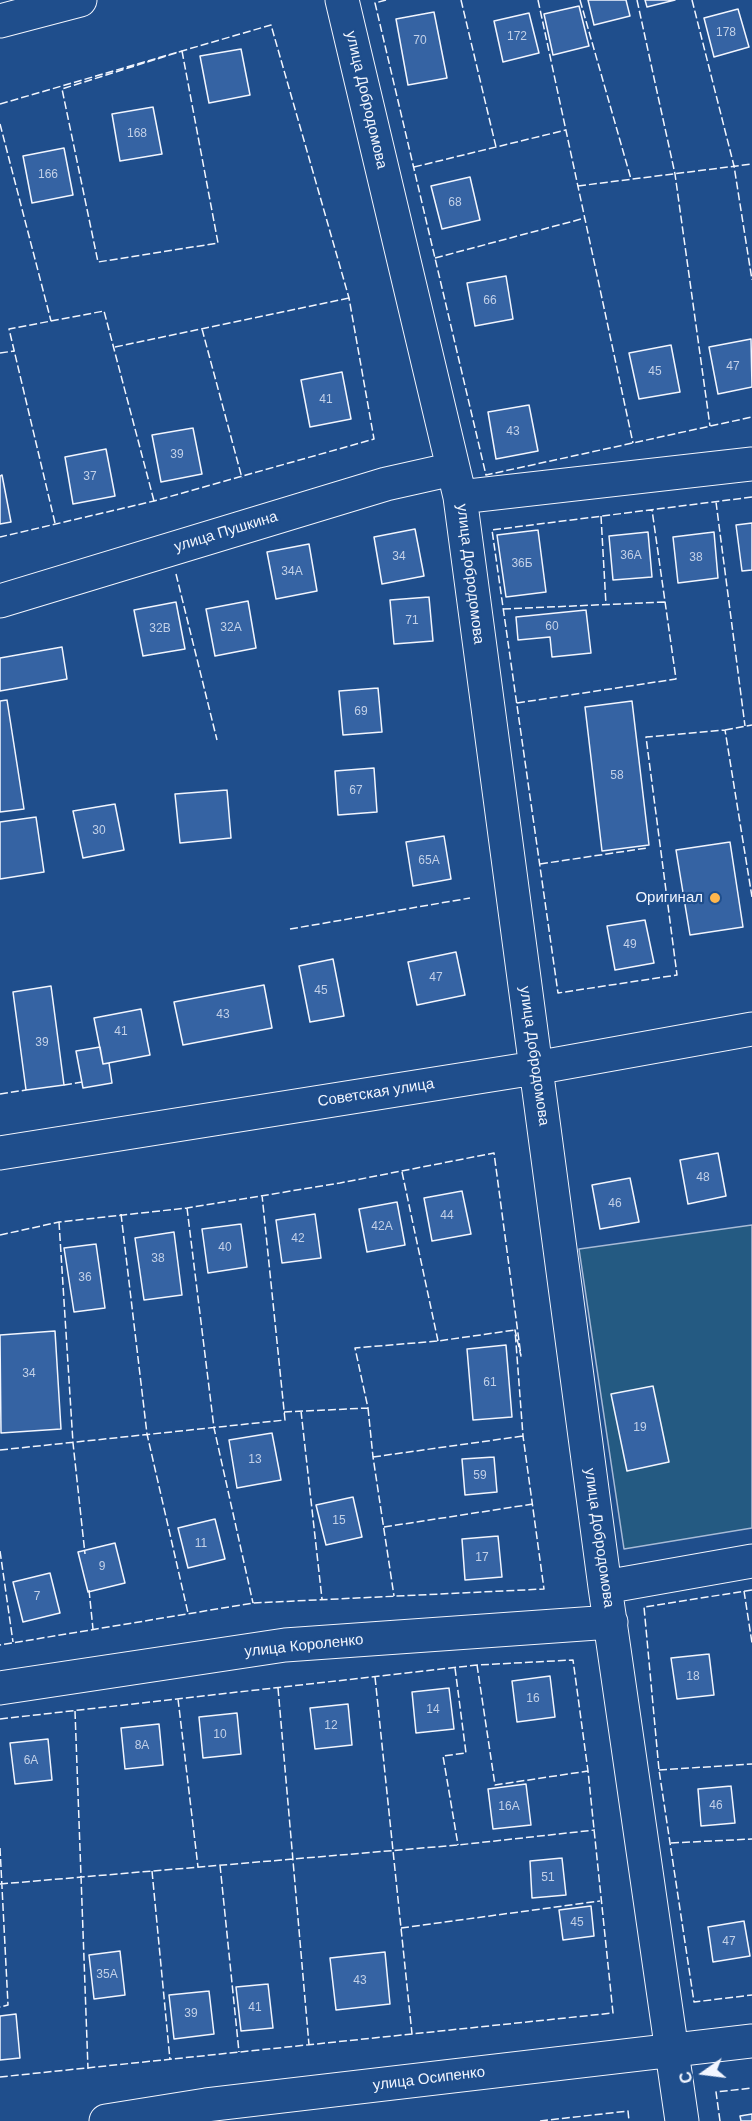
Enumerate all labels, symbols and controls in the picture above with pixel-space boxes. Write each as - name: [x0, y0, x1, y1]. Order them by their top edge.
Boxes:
- house number: 178: [716, 26, 736, 40]
- street label: улица Добродомова: [341, 29, 391, 171]
- house number: 172: [507, 30, 527, 44]
- house number: 70: [413, 34, 427, 48]
- house number: 168: [127, 127, 147, 141]
- house number: 166: [38, 168, 58, 182]
- house number: 68: [448, 196, 462, 210]
- house number: 66: [483, 294, 497, 308]
- house number: 47: [726, 360, 740, 374]
- house number: 45: [648, 365, 662, 379]
- house number: 41: [319, 393, 333, 407]
- house number: 43: [506, 425, 520, 439]
- house number: 39: [170, 448, 184, 462]
- house number: 37: [83, 470, 97, 484]
- street label: улица Добродомова: [452, 503, 488, 645]
- street label: улица Пушкина: [172, 508, 280, 556]
- house number: 36А: [620, 549, 642, 563]
- house number: 34: [392, 550, 406, 564]
- house number: 38: [689, 551, 703, 565]
- house number: 36Б: [511, 557, 533, 571]
- house number: 34А: [281, 565, 303, 579]
- house number: 71: [405, 614, 419, 628]
- house number: 60: [545, 620, 559, 634]
- house number: 32А: [220, 621, 242, 635]
- house number: 32В: [149, 622, 171, 636]
- house number: 69: [354, 705, 368, 719]
- house number: 58: [610, 769, 624, 783]
- house number: 67: [349, 784, 363, 798]
- house number: 30: [92, 824, 106, 838]
- house number: 65А: [418, 854, 440, 868]
- place label: Оригинал: [635, 889, 703, 907]
- marker: Оригинал: [708, 891, 722, 905]
- house number: 49: [623, 938, 637, 952]
- house number: 47: [429, 971, 443, 985]
- house number: 45: [314, 984, 328, 998]
- street label: улица Добродомова: [515, 985, 553, 1127]
- house number: 43: [216, 1008, 230, 1022]
- house number: 41: [114, 1025, 128, 1039]
- house number: 39: [35, 1036, 49, 1050]
- street label: Советская улица: [316, 1075, 436, 1111]
- house number: 48: [696, 1171, 710, 1185]
- house number: 46: [608, 1197, 622, 1211]
- house number: 44: [440, 1209, 454, 1223]
- house number: 42А: [371, 1220, 393, 1234]
- house number: 42: [291, 1232, 305, 1246]
- house number: 40: [218, 1241, 232, 1255]
- house number: 38: [151, 1252, 165, 1266]
- house number: 36: [78, 1271, 92, 1285]
- house number: 34: [22, 1367, 36, 1381]
- house number: 61: [483, 1376, 497, 1390]
- house number: 19: [633, 1421, 647, 1435]
- house number: 13: [248, 1453, 262, 1467]
- street label: улица Добродомова: [580, 1467, 618, 1609]
- house number: 59: [473, 1469, 487, 1483]
- house number: 15: [332, 1514, 346, 1528]
- house number: 11: [195, 1537, 207, 1551]
- house number: 17: [475, 1551, 489, 1565]
- house number: 9: [99, 1560, 105, 1574]
- house number: 7: [34, 1590, 40, 1604]
- street label: улица Короленко: [244, 1631, 364, 1661]
- house number: 18: [686, 1670, 700, 1684]
- house number: 16: [526, 1692, 540, 1706]
- house number: 14: [426, 1703, 440, 1717]
- house number: 12: [324, 1719, 338, 1733]
- house number: 10: [213, 1728, 227, 1742]
- house number: 8А: [135, 1739, 149, 1753]
- house number: 6А: [24, 1754, 38, 1768]
- house number: 46: [709, 1799, 723, 1813]
- house number: 16А: [498, 1800, 520, 1814]
- house number: 51: [541, 1871, 555, 1885]
- house number: 45: [570, 1916, 584, 1930]
- house number: 47: [722, 1935, 736, 1949]
- house number: 35А: [96, 1968, 118, 1982]
- house number: 43: [353, 1974, 367, 1988]
- house number: 41: [248, 2001, 262, 2015]
- house number: 39: [184, 2007, 198, 2021]
- north arrow: [674, 2043, 734, 2103]
- street label: улица Осипенко: [372, 2063, 486, 2095]
- text: С: [676, 2070, 696, 2085]

